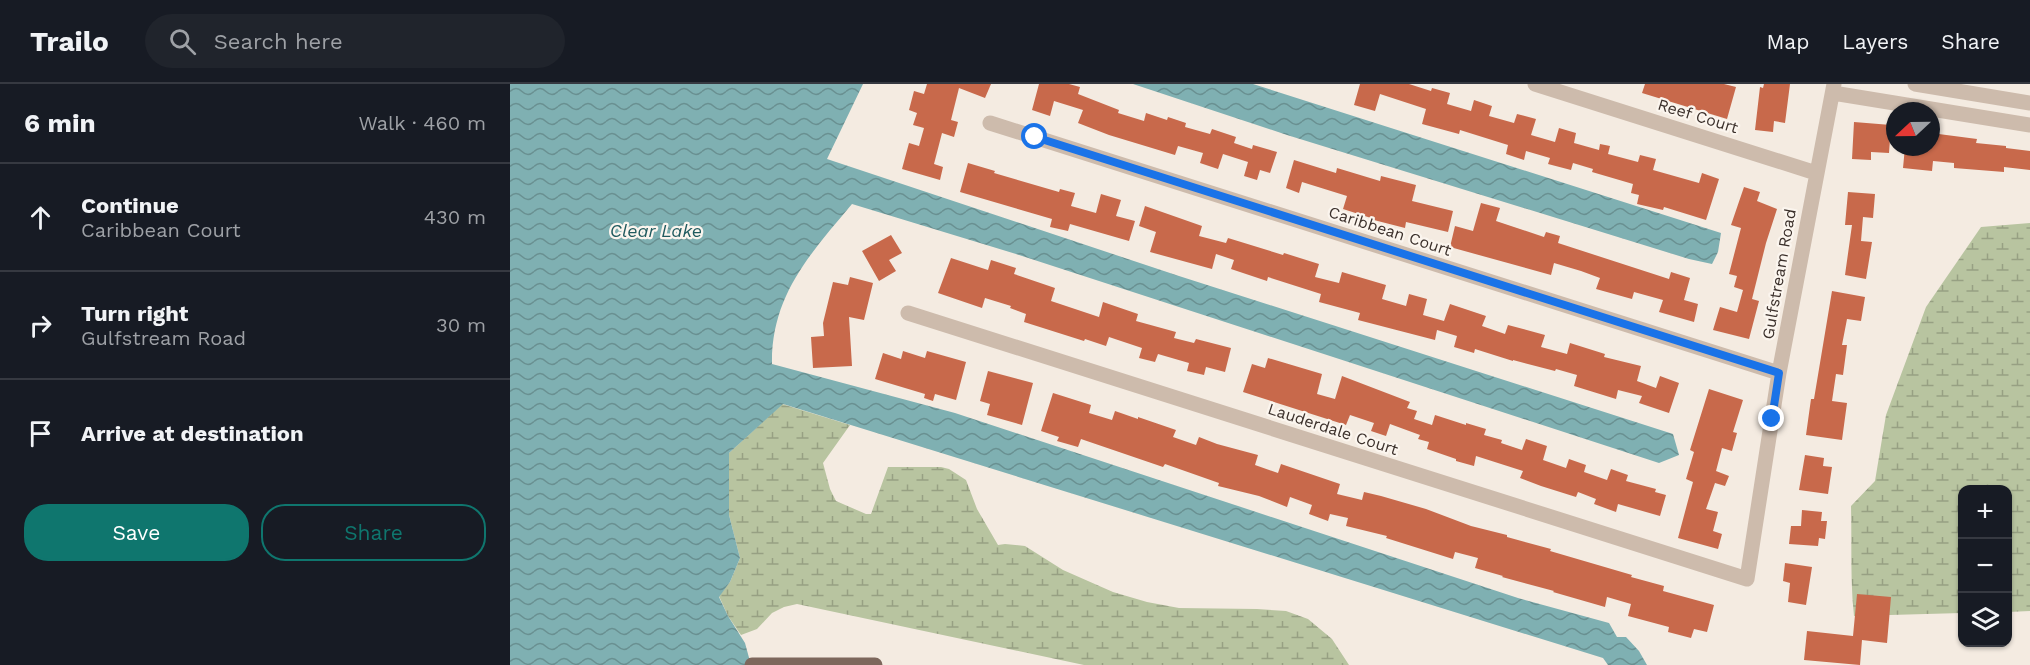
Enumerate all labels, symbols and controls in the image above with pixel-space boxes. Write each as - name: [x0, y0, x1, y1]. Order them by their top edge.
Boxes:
- search box: [145, 14, 565, 68]
- text: Trailo: [30, 25, 109, 58]
- icon: search: [166, 25, 199, 58]
- text: Search here: [214, 29, 343, 54]
- text: Map: [1766, 29, 1809, 54]
- text: Layers: [1842, 29, 1908, 54]
- text: Share: [1941, 29, 2000, 54]
- street label: Reef Court: [1656, 95, 1741, 137]
- north arrow: [1886, 102, 1940, 156]
- text: 6 min: [24, 108, 96, 138]
- text: Walk · 460 m: [358, 111, 486, 135]
- route start: [1021, 123, 1047, 149]
- text: Continue: [81, 193, 179, 218]
- icon: ahead: [24, 201, 57, 234]
- street label: Caribbean Court: [1326, 202, 1454, 260]
- text: 430 m: [424, 205, 486, 229]
- street label: Gulfstream Road: [1758, 207, 1800, 341]
- text: Caribbean Court: [81, 218, 241, 242]
- water label: Clear Lake: [610, 220, 702, 241]
- text: Turn right: [81, 301, 188, 326]
- icon: right: [24, 309, 57, 342]
- text: 30 m: [436, 313, 486, 337]
- text: Gulfstream Road: [81, 326, 246, 350]
- street label: Lauderdale Court: [1265, 399, 1401, 459]
- route end: [1758, 405, 1784, 431]
- icon: arrive: [24, 417, 57, 450]
- text: Arrive at destination: [81, 421, 304, 446]
- map controls: [1958, 485, 2012, 647]
- button: +: [1958, 485, 2012, 539]
- button: Save: [24, 504, 249, 561]
- button: Share: [261, 504, 486, 561]
- button: −: [1958, 539, 2012, 593]
- button: layers: [1958, 593, 2012, 647]

